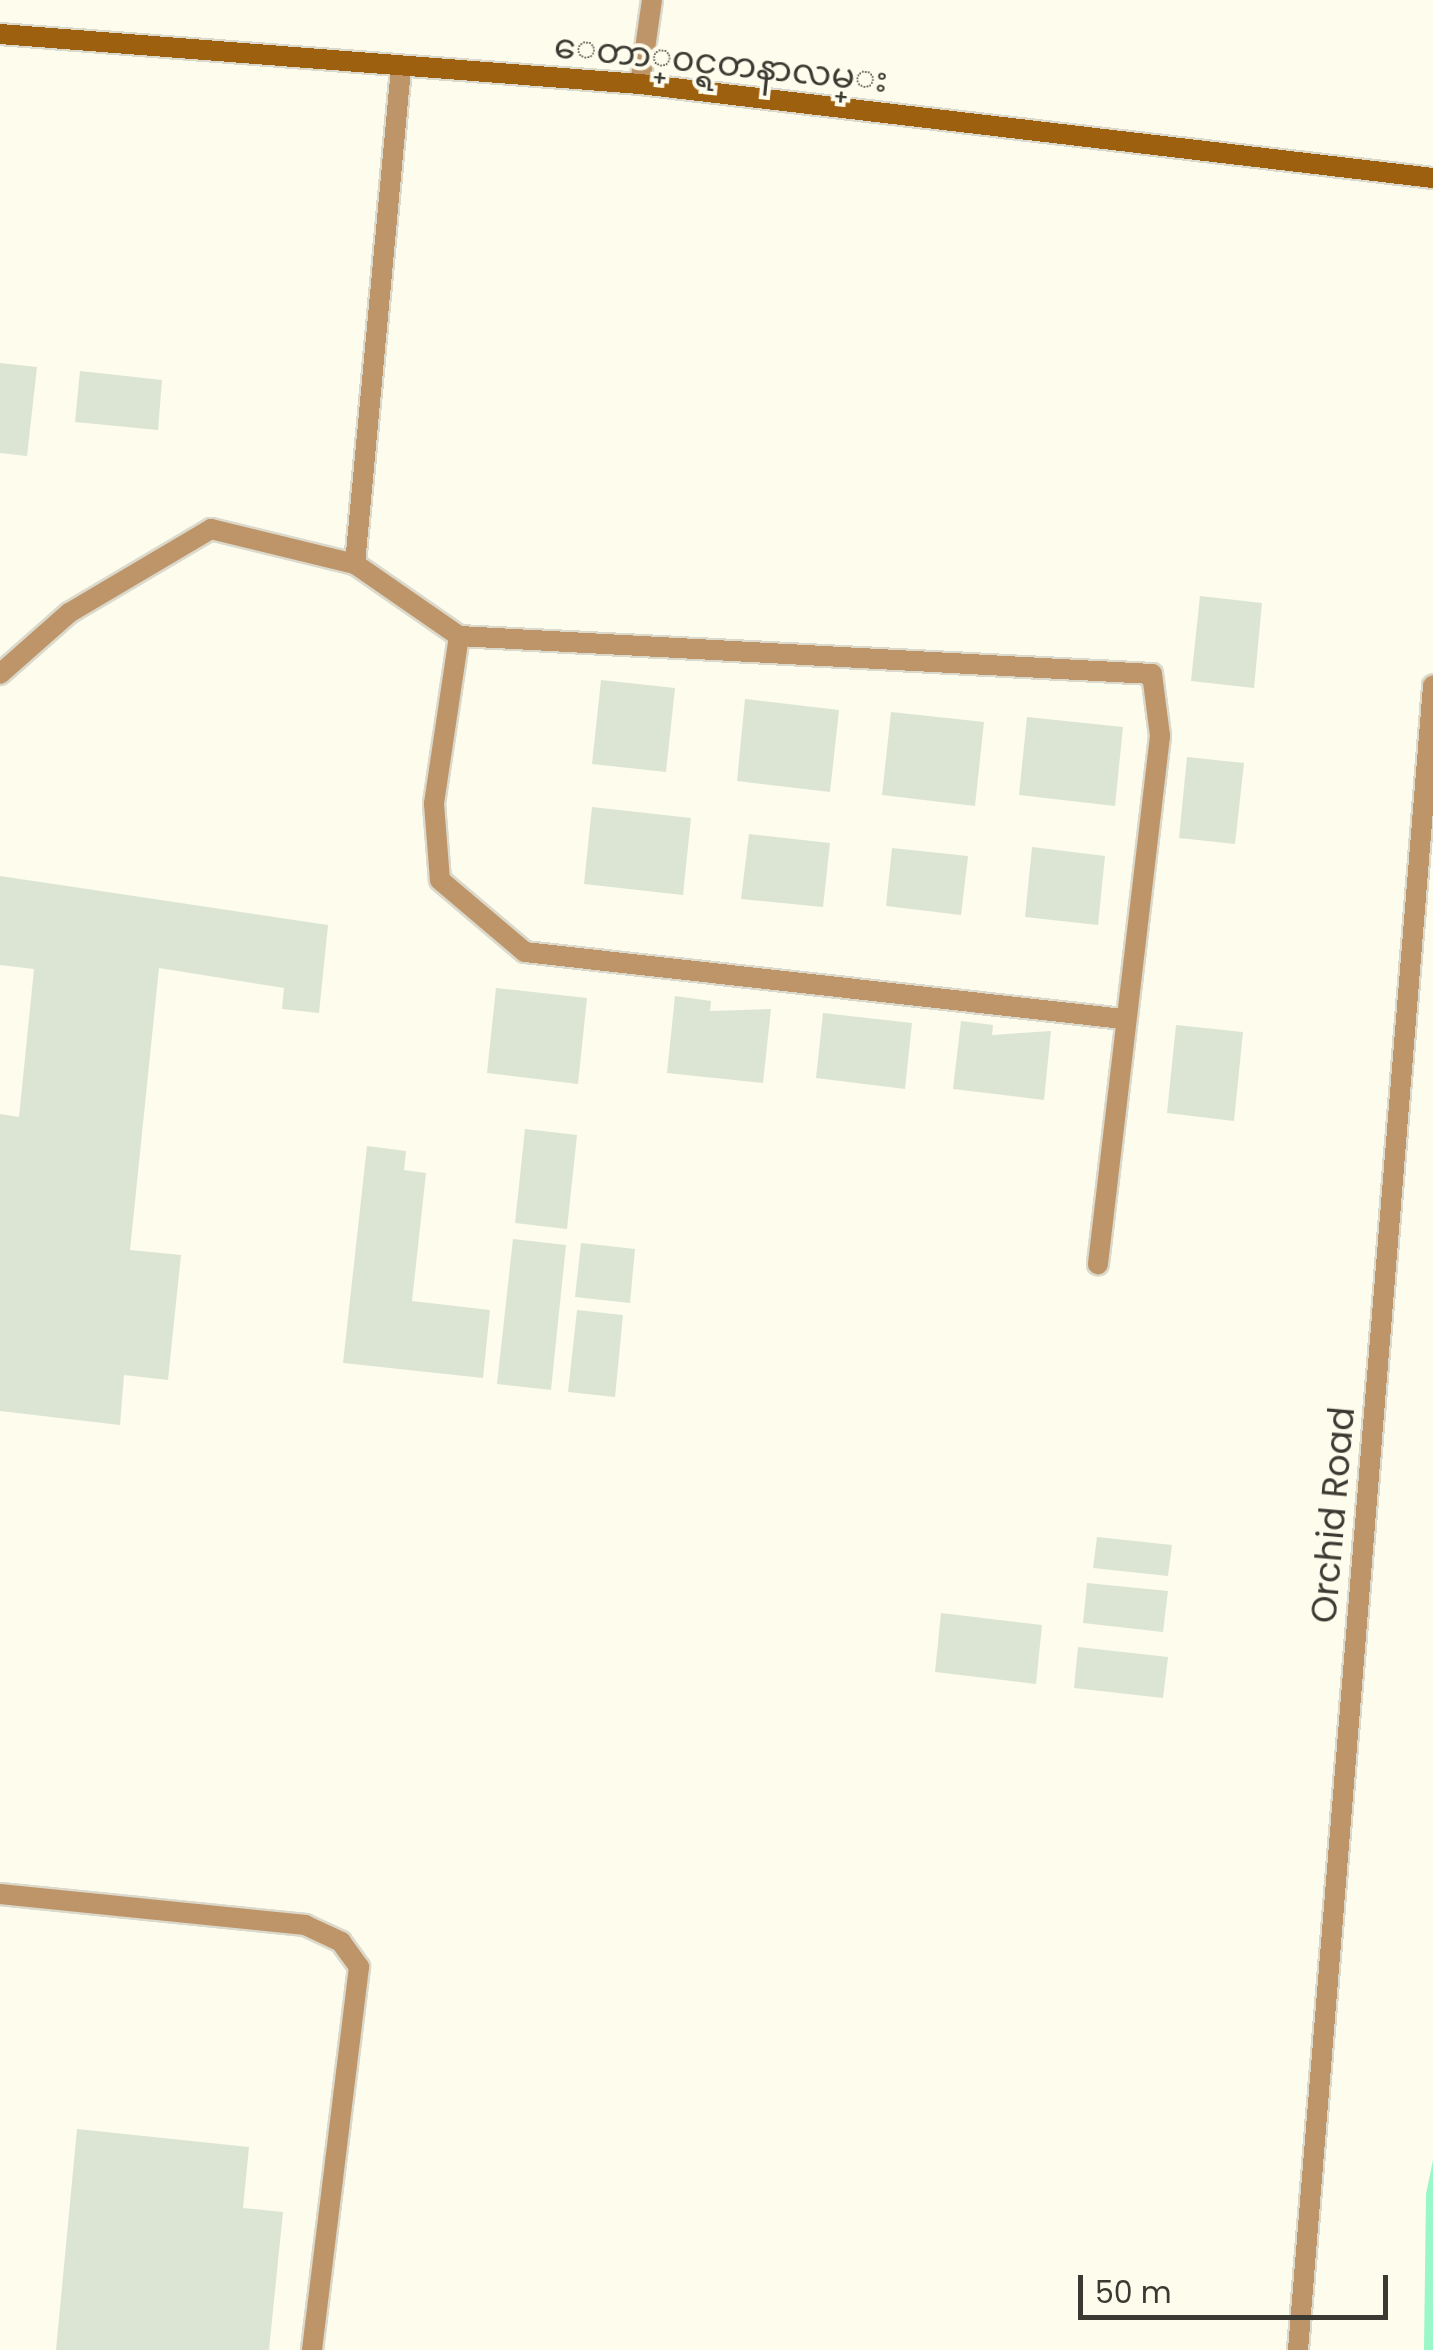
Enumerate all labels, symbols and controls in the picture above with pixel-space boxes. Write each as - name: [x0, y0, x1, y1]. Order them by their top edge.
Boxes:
- street label: ေတာ္၀င္ရတနာလမ္း: [552, 25, 890, 101]
- street label: Orchid Road: [1303, 1405, 1363, 1625]
- scale bar: [1083, 2255, 1393, 2317]
- text: 50 m: [1095, 2271, 1172, 2314]

